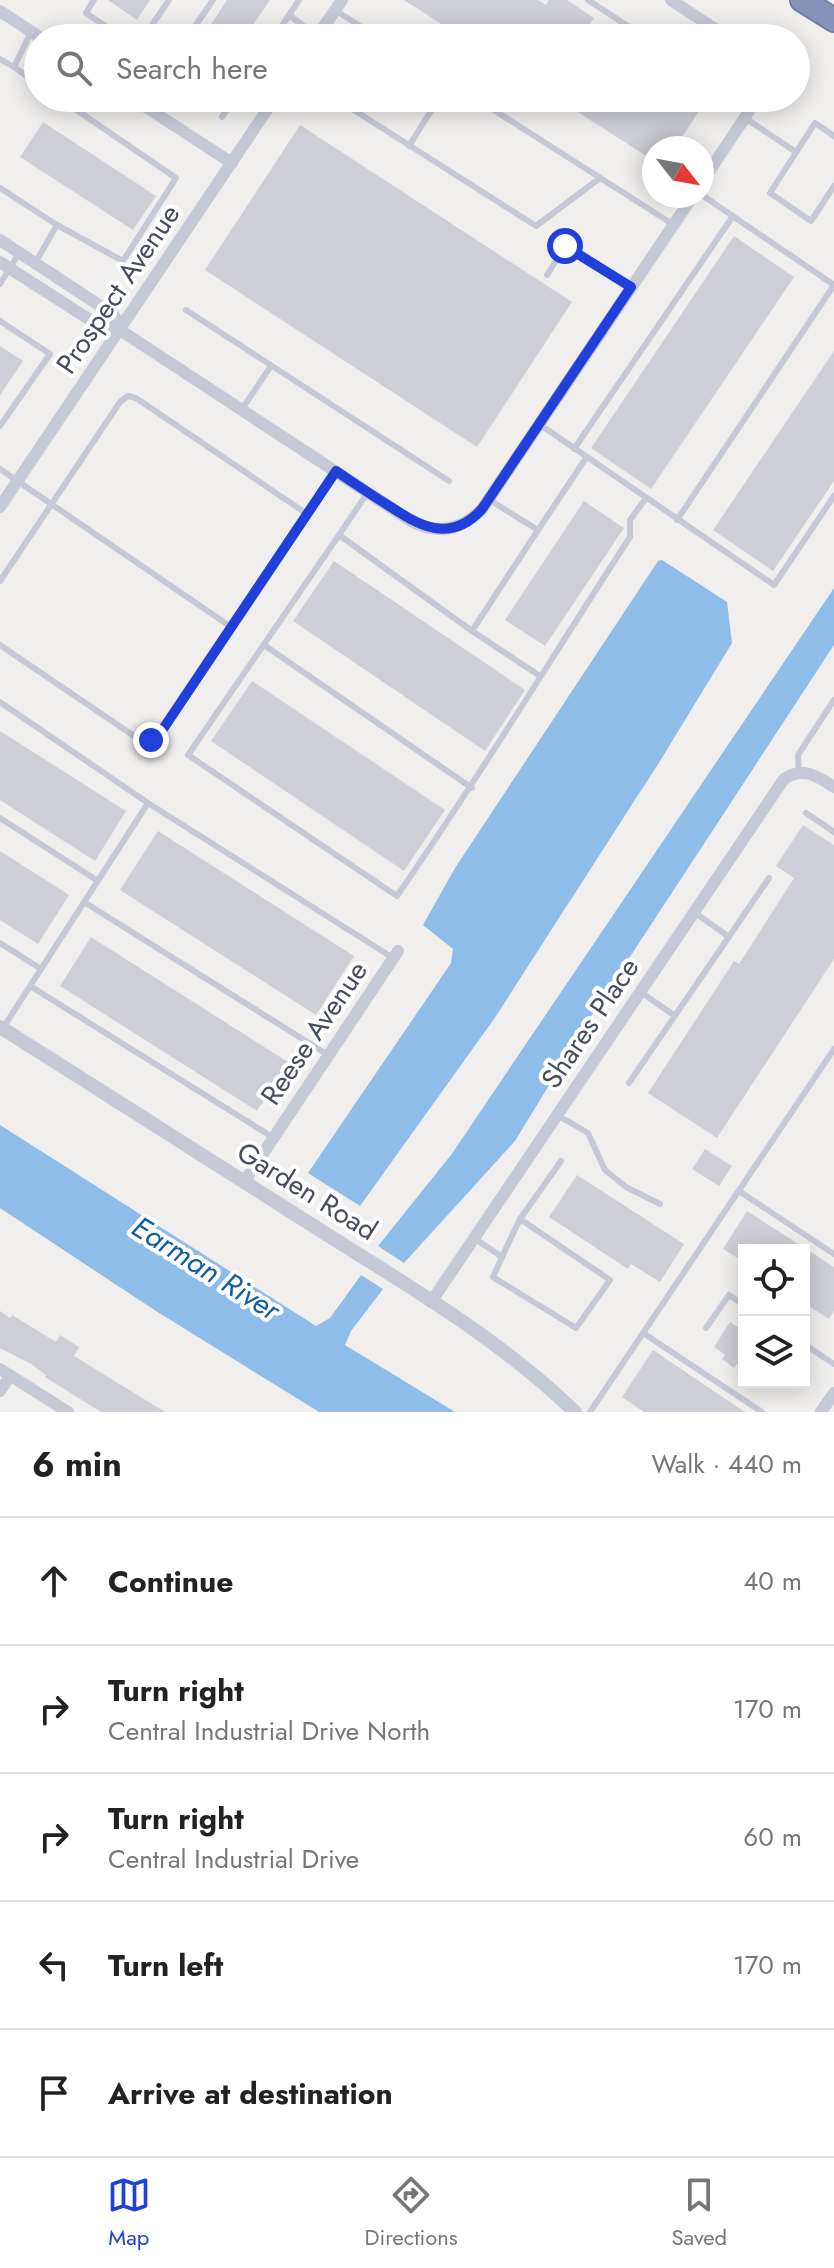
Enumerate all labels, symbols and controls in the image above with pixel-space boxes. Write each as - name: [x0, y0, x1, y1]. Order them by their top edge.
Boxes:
- search box: [24, 24, 810, 112]
- icon: search: [52, 46, 96, 90]
- text: Search here: [116, 47, 268, 90]
- north arrow: [642, 136, 714, 208]
- street label: Prospect Avenue: [46, 196, 190, 382]
- route start: [547, 228, 583, 264]
- route end: [133, 722, 169, 758]
- street label: Shares Place: [531, 949, 649, 1097]
- street label: Reese Avenue: [251, 953, 377, 1113]
- street label: Garden Road: [229, 1132, 385, 1250]
- water label: Earman River: [124, 1205, 290, 1332]
- map controls: [738, 1244, 810, 1388]
- button: locate: [738, 1244, 810, 1316]
- button: layers: [738, 1316, 810, 1388]
- text: 6 min: [32, 1440, 122, 1489]
- text: Walk · 440 m: [652, 1445, 802, 1483]
- icon: ahead: [32, 1559, 76, 1603]
- text: Continue: [108, 1560, 234, 1603]
- text: 40 m: [743, 1562, 802, 1600]
- text: Turn right: [108, 1669, 244, 1712]
- icon: right: [32, 1687, 76, 1731]
- text: 170 m: [733, 1690, 802, 1728]
- text: Central Industrial Drive North: [108, 1712, 430, 1750]
- text: Turn right: [108, 1797, 244, 1840]
- icon: right: [32, 1815, 76, 1859]
- text: 60 m: [743, 1818, 802, 1856]
- text: Central Industrial Drive: [108, 1840, 359, 1878]
- icon: left: [32, 1943, 76, 1987]
- text: Turn left: [108, 1944, 223, 1987]
- text: 170 m: [733, 1946, 802, 1984]
- icon: arrive: [32, 2071, 76, 2115]
- text: Arrive at destination: [108, 2072, 393, 2115]
- tab: Map: [107, 2173, 151, 2253]
- tab: Directions: [365, 2173, 458, 2253]
- tab: Saved: [671, 2173, 727, 2253]

